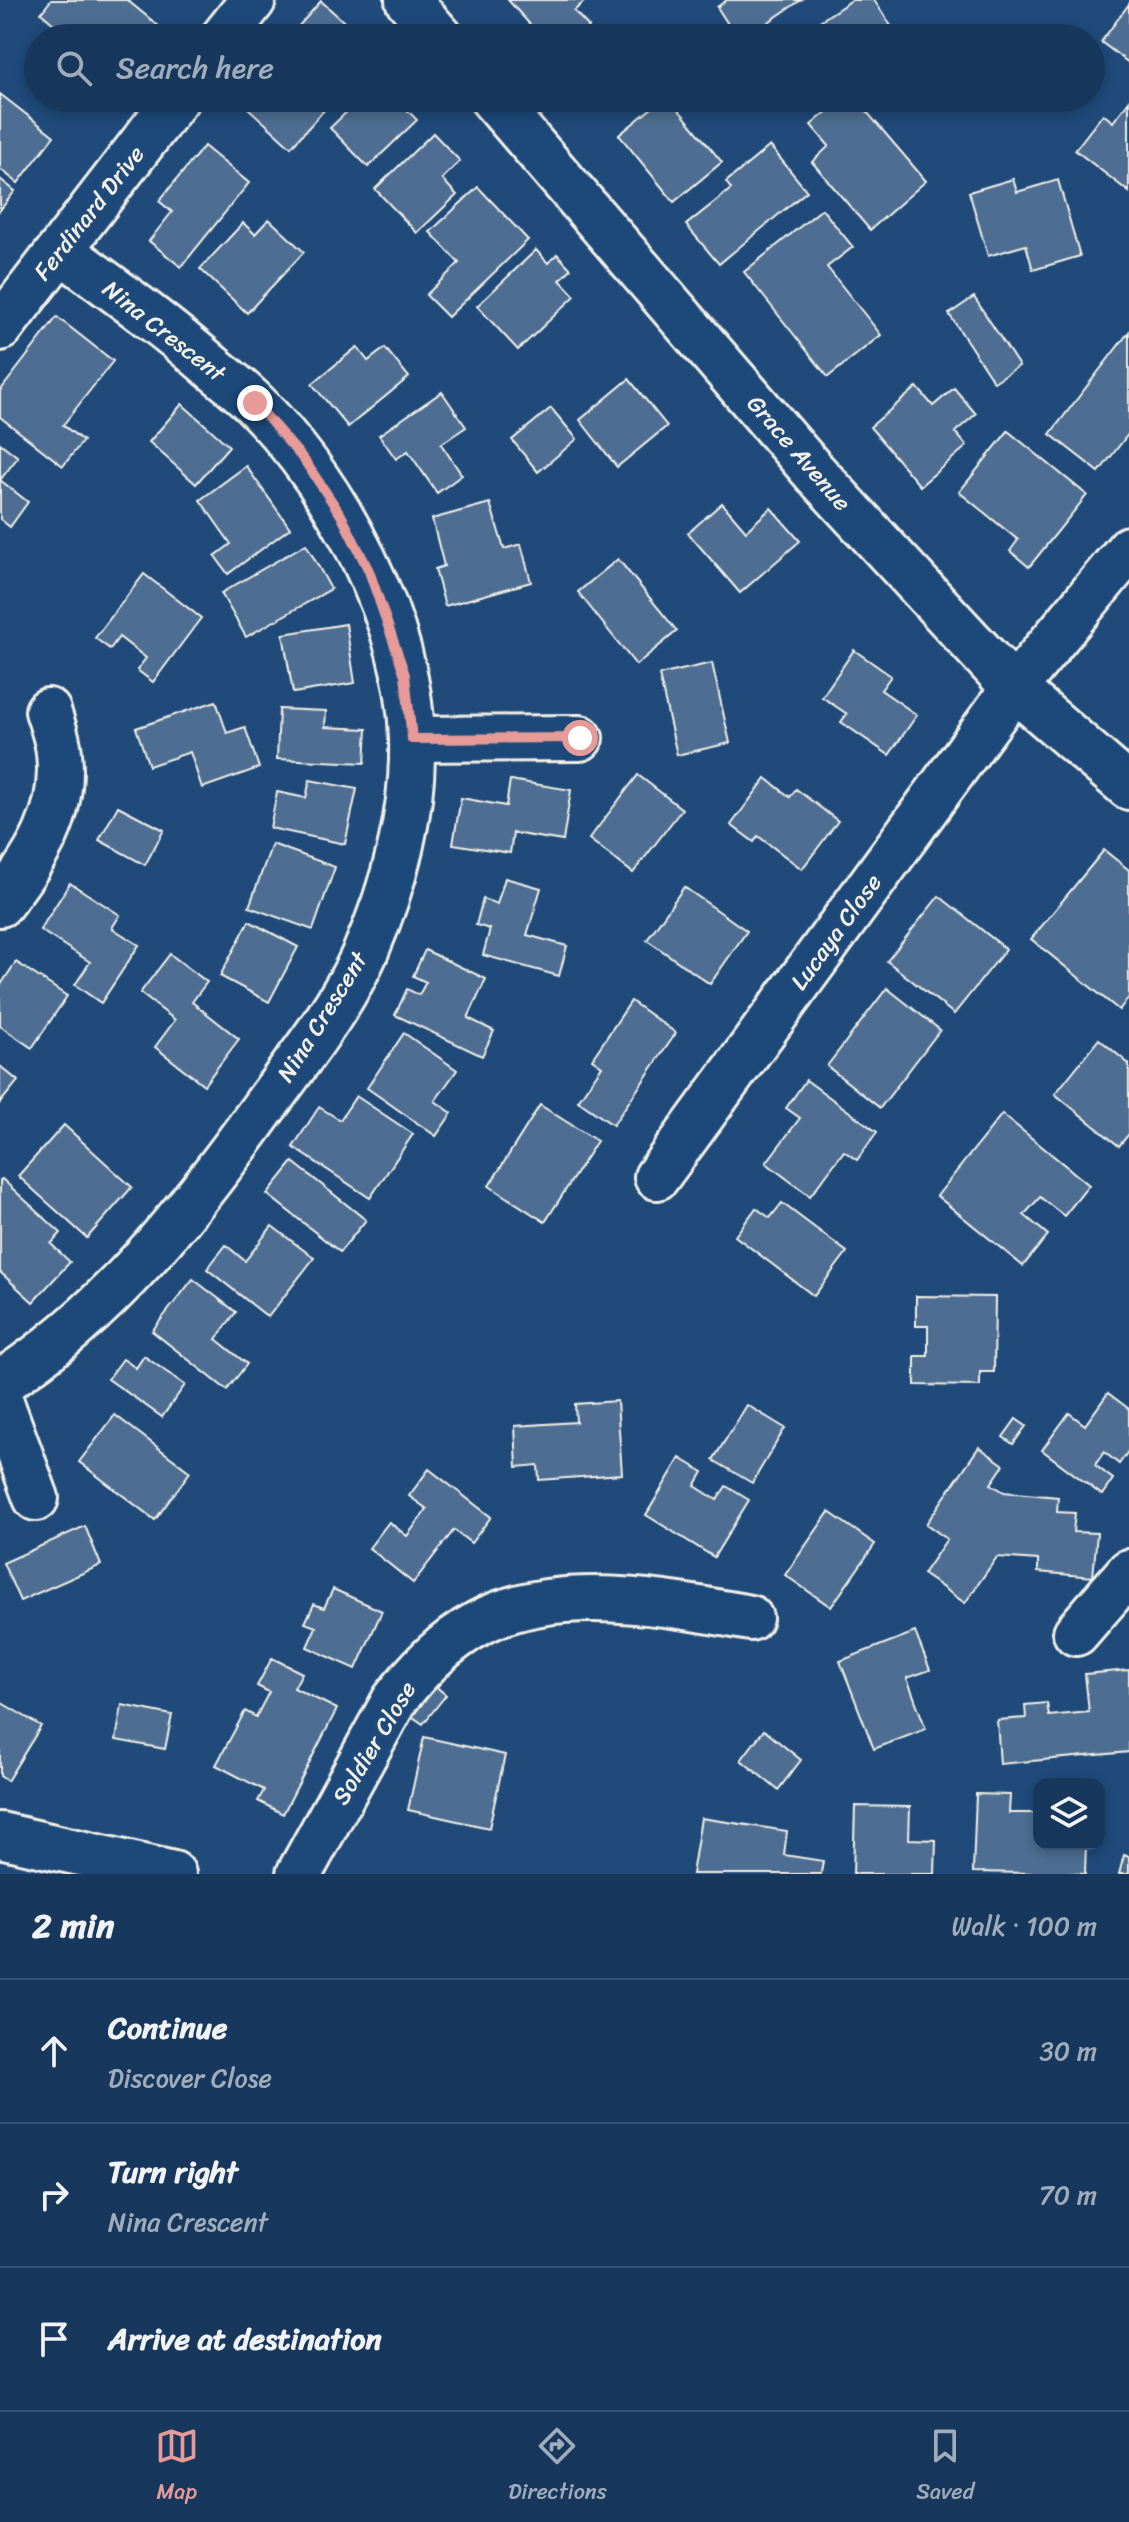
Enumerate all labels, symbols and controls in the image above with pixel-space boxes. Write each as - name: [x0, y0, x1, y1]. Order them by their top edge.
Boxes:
- search box: [24, 24, 1105, 112]
- text: Search here: [116, 41, 274, 95]
- icon: search: [52, 46, 96, 90]
- street label: Ferdinard Drive: [22, 136, 156, 290]
- street label: Nina Crescent: [93, 269, 236, 394]
- route end: [237, 385, 273, 421]
- street label: Grace Avenue: [736, 385, 862, 521]
- route start: [562, 720, 598, 756]
- street label: Lucaya Close: [779, 865, 893, 999]
- street label: Nina Crescent: [265, 942, 380, 1091]
- street label: Soldier Close: [320, 1673, 428, 1813]
- map controls: [1033, 1778, 1105, 1850]
- button: layers: [1033, 1778, 1105, 1850]
- text: 2 min: [32, 1896, 114, 1956]
- text: Walk · 100 m: [951, 1903, 1097, 1949]
- text: Continue: [108, 2001, 227, 2055]
- text: 30 m: [1040, 2028, 1097, 2074]
- icon: ahead: [32, 2029, 76, 2073]
- text: Discover Close: [108, 2055, 272, 2101]
- text: Turn right: [108, 2145, 238, 2199]
- text: 70 m: [1039, 2172, 1097, 2218]
- icon: right: [32, 2173, 76, 2217]
- text: Nina Crescent: [108, 2199, 268, 2245]
- text: Arrive at destination: [108, 2312, 382, 2366]
- icon: arrive: [32, 2317, 76, 2361]
- tab: Map: [155, 2424, 199, 2511]
- tab: Directions: [508, 2424, 607, 2511]
- tab: Saved: [916, 2424, 974, 2511]

